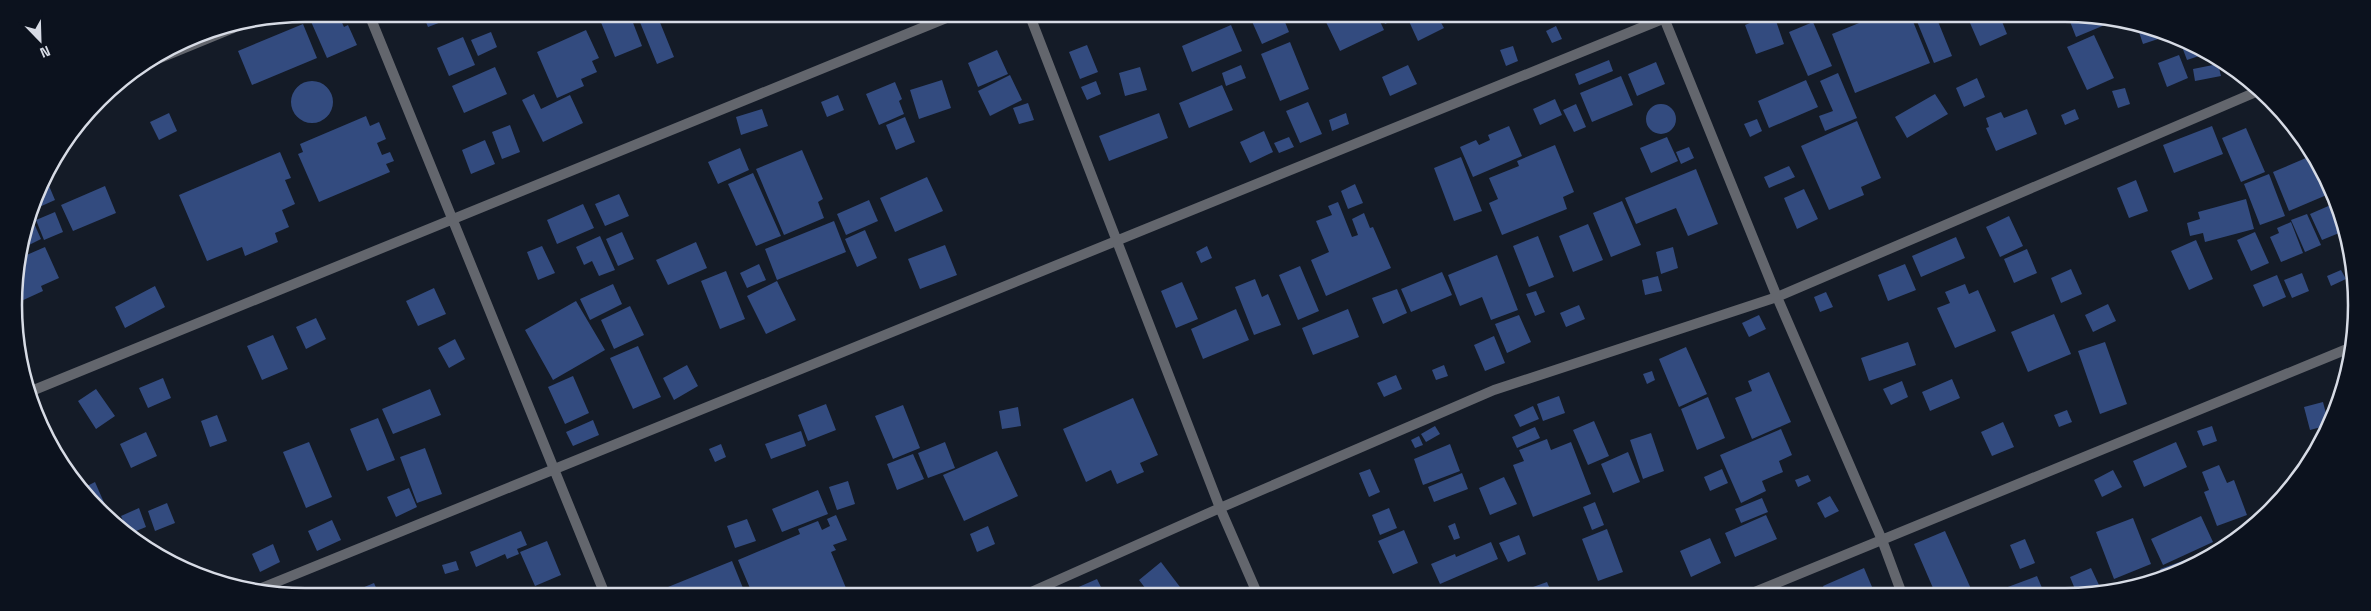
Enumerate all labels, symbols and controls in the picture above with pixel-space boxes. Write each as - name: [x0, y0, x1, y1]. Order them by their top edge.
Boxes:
- north arrow: [15, 15, 65, 65]
- text: N: [37, 42, 53, 62]

